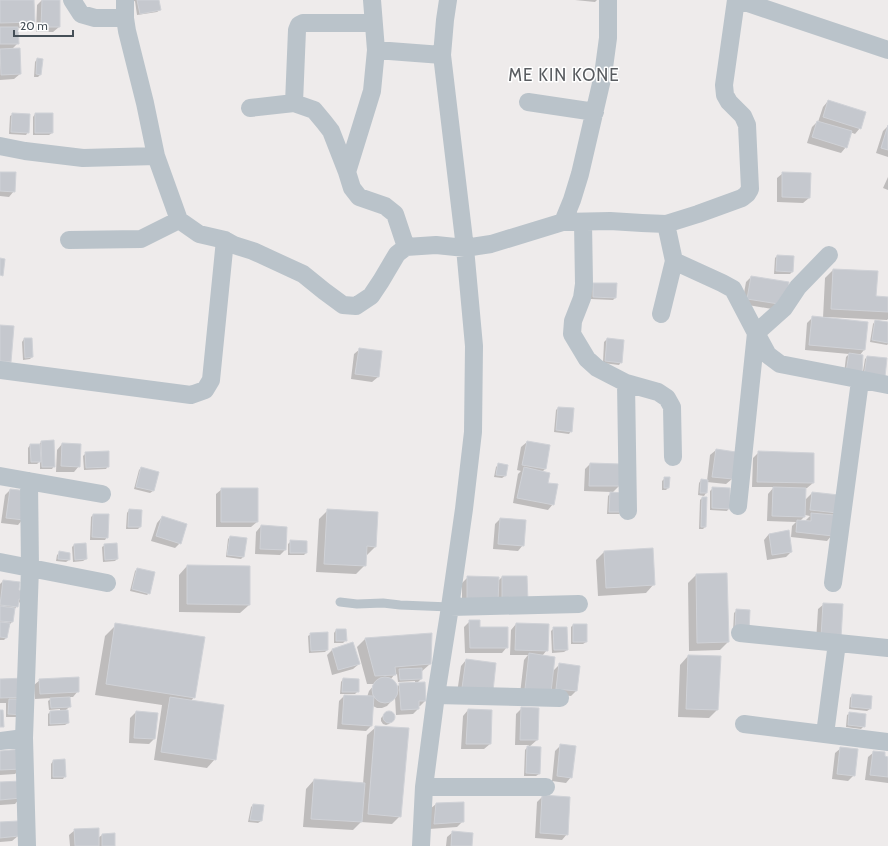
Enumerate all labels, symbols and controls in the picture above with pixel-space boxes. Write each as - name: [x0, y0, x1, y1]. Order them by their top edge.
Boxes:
- scale bar: [14, 12, 73, 38]
- text: 20 m: [20, 18, 48, 33]
- district label: ME KIN KONE: [508, 65, 620, 85]

